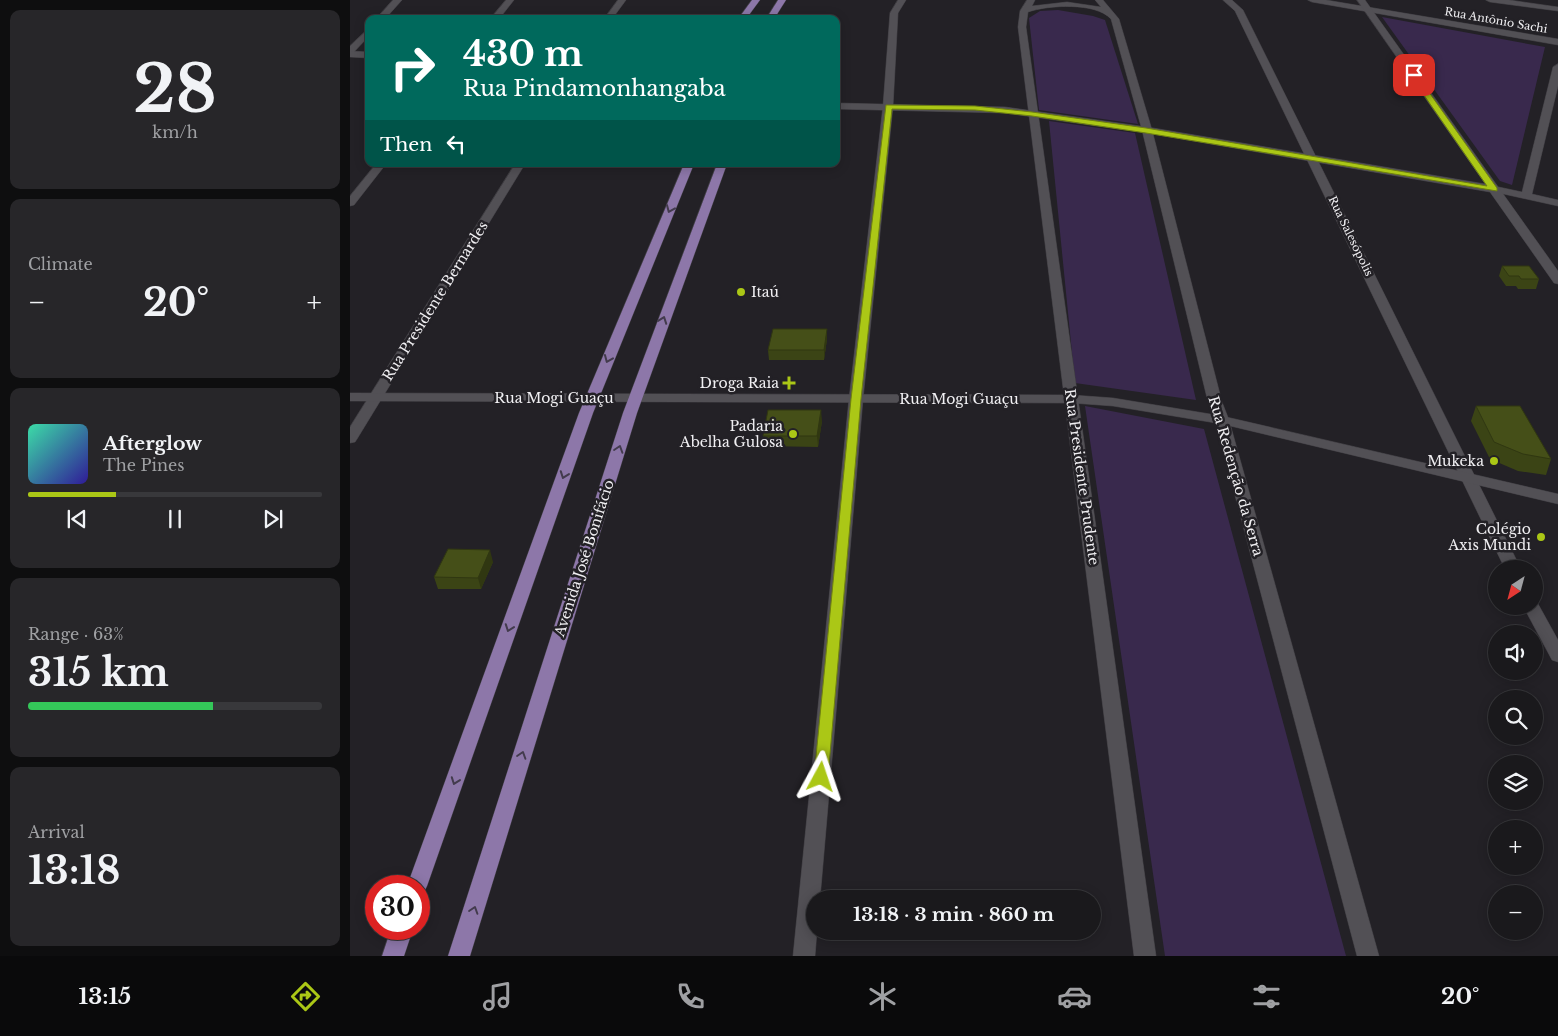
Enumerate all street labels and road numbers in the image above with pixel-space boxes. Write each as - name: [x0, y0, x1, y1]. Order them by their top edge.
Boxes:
- street label: Rua Antônio Sachi: [1443, 4, 1549, 36]
- street label: Rua Salesópolis: [1326, 194, 1376, 278]
- street label: Rua Presidente Bernardes: [378, 218, 492, 384]
- street label: Rua Presidente Prudente: [1061, 388, 1103, 566]
- street label: Rua Mogi Guaçu: [494, 389, 614, 407]
- street label: Rua Mogi Guaçu: [899, 390, 1019, 408]
- street label: Rua Redenção da Serra: [1205, 394, 1268, 558]
- street label: Avenida José Bonifácio: [550, 477, 618, 640]

